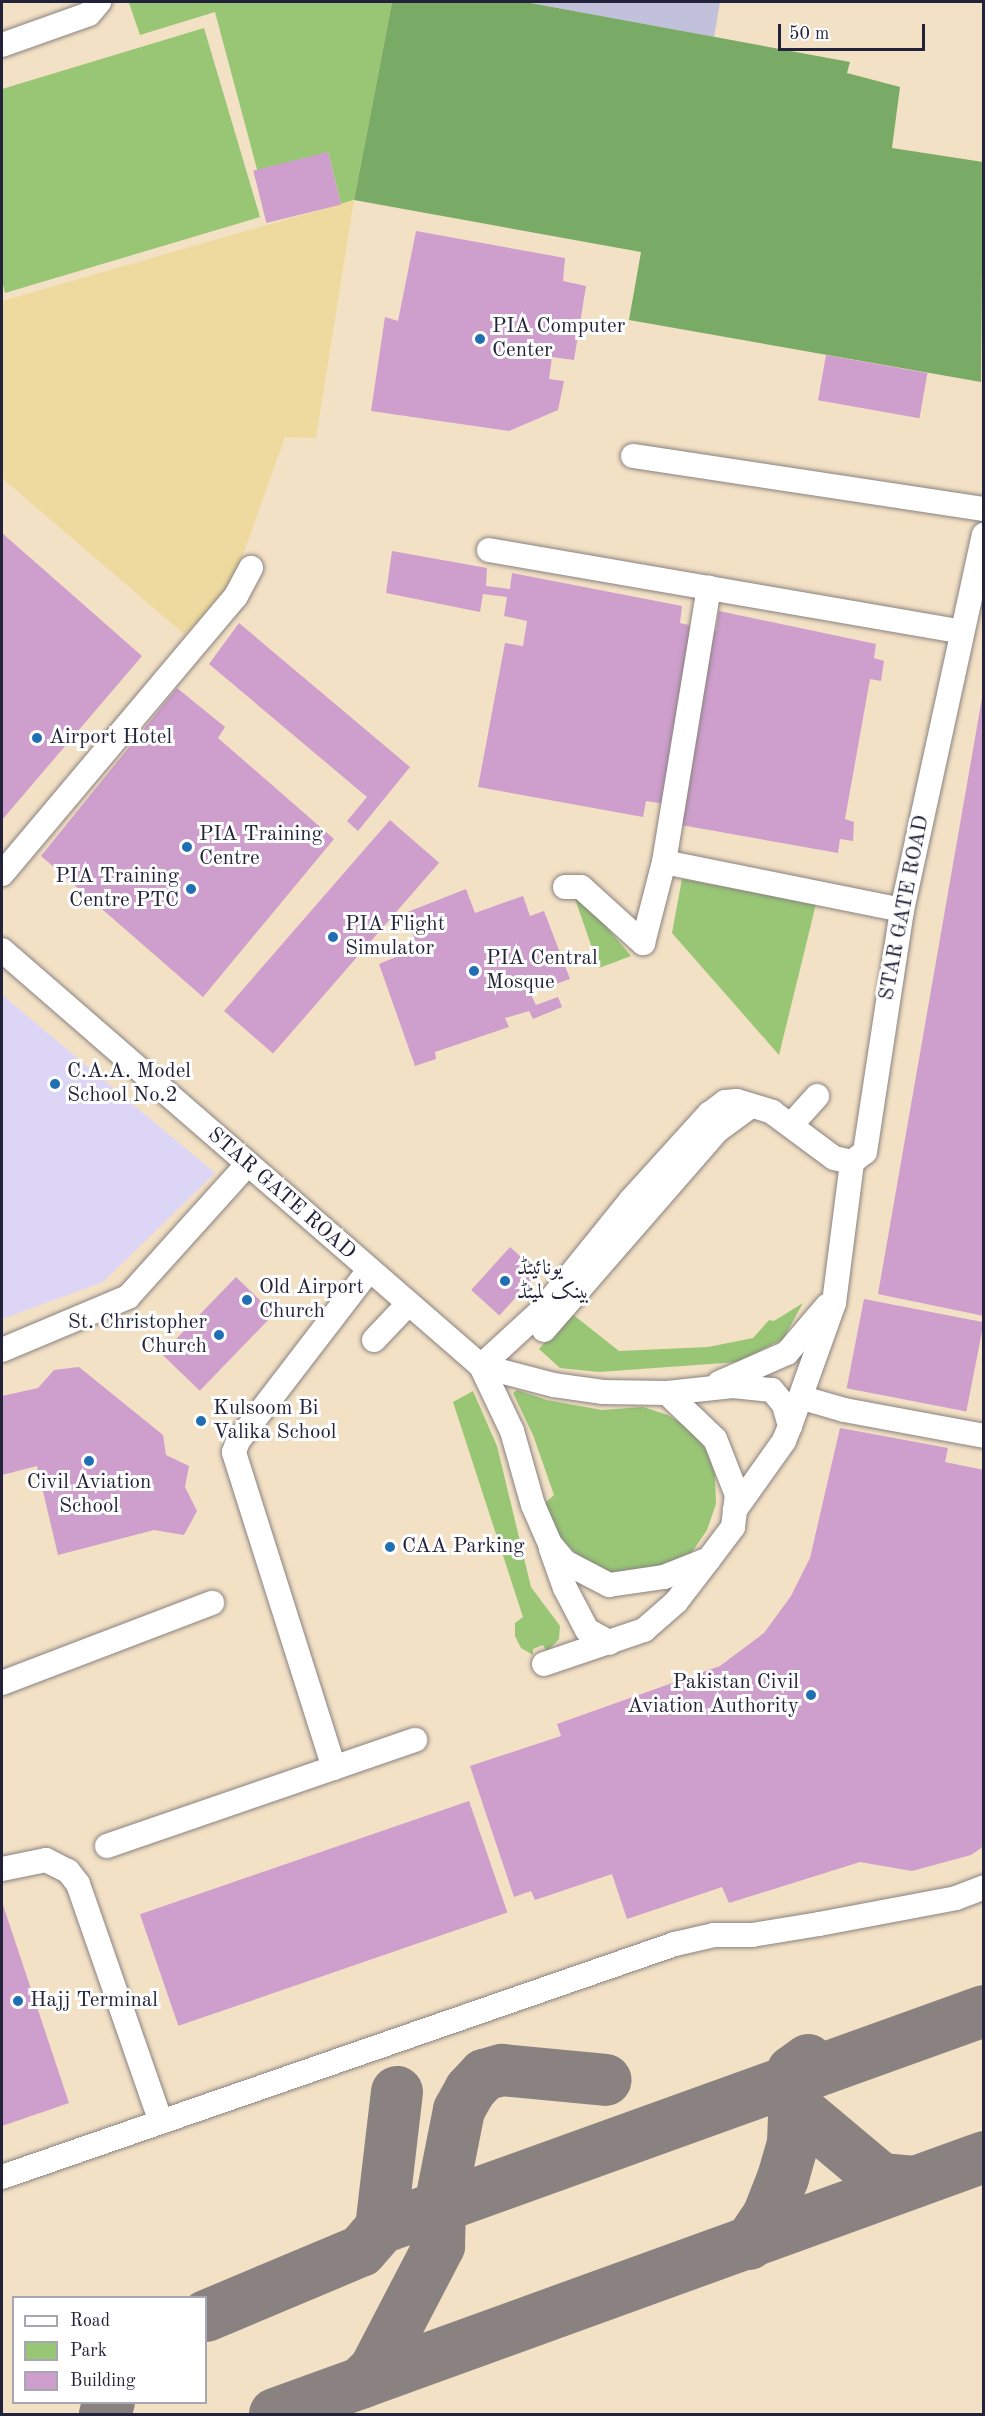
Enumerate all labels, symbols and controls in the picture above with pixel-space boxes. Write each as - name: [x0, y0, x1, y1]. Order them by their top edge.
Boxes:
- scale bar: [781, 12, 928, 50]
- text: 50 m: [789, 25, 829, 43]
- place label: PIA Computer Center: [492, 314, 625, 364]
- marker: PIA Computer Center: [473, 332, 487, 346]
- place label: Airport Hotel: [49, 725, 172, 751]
- marker: Airport Hotel: [30, 731, 44, 745]
- street label: STAR GATE ROAD: [875, 813, 935, 1003]
- place label: PIA Training Centre: [199, 822, 323, 872]
- marker: PIA Training Centre: [180, 840, 194, 854]
- place label: PIA Training Centre PTC: [55, 864, 179, 914]
- marker: PIA Training Centre PTC: [184, 882, 198, 896]
- place label: PIA Flight Simulator: [345, 912, 445, 962]
- marker: PIA Flight Simulator: [326, 930, 340, 944]
- place label: PIA Central Mosque: [486, 946, 598, 996]
- marker: PIA Central Mosque: [467, 964, 481, 978]
- place label: C.A.A. Model School No.2: [67, 1059, 191, 1109]
- marker: C.A.A. Model School No.2: [48, 1077, 62, 1091]
- street label: STAR GATE ROAD: [202, 1123, 360, 1265]
- place label: یونائیٹڈ بینک لمیٹڈ: [517, 1256, 589, 1306]
- marker: یونائیٹڈ بینک لمیٹڈ: [498, 1274, 512, 1288]
- place label: Old Airport Church: [259, 1275, 364, 1325]
- marker: Old Airport Church: [240, 1293, 254, 1307]
- place label: St. Christopher Church: [68, 1310, 207, 1360]
- marker: St. Christopher Church: [212, 1328, 226, 1342]
- place label: Kulsoom Bi Valika School: [213, 1396, 337, 1446]
- marker: Kulsoom Bi Valika School: [194, 1414, 208, 1428]
- marker: Civil Aviation School: [82, 1454, 96, 1468]
- place label: Civil Aviation School: [27, 1470, 151, 1520]
- place label: CAA Parking: [402, 1534, 525, 1560]
- marker: CAA Parking: [383, 1540, 397, 1554]
- place label: Pakistan Civil Aviation Authority: [627, 1670, 799, 1720]
- marker: Pakistan Civil Aviation Authority: [804, 1688, 818, 1702]
- place label: Hajj Terminal: [30, 1988, 158, 2014]
- marker: Hajj Terminal: [11, 1994, 25, 2008]
- legend: [12, 2296, 207, 2404]
- text: Road: [70, 2312, 110, 2330]
- text: Park: [70, 2342, 107, 2360]
- text: Building: [70, 2372, 135, 2390]

